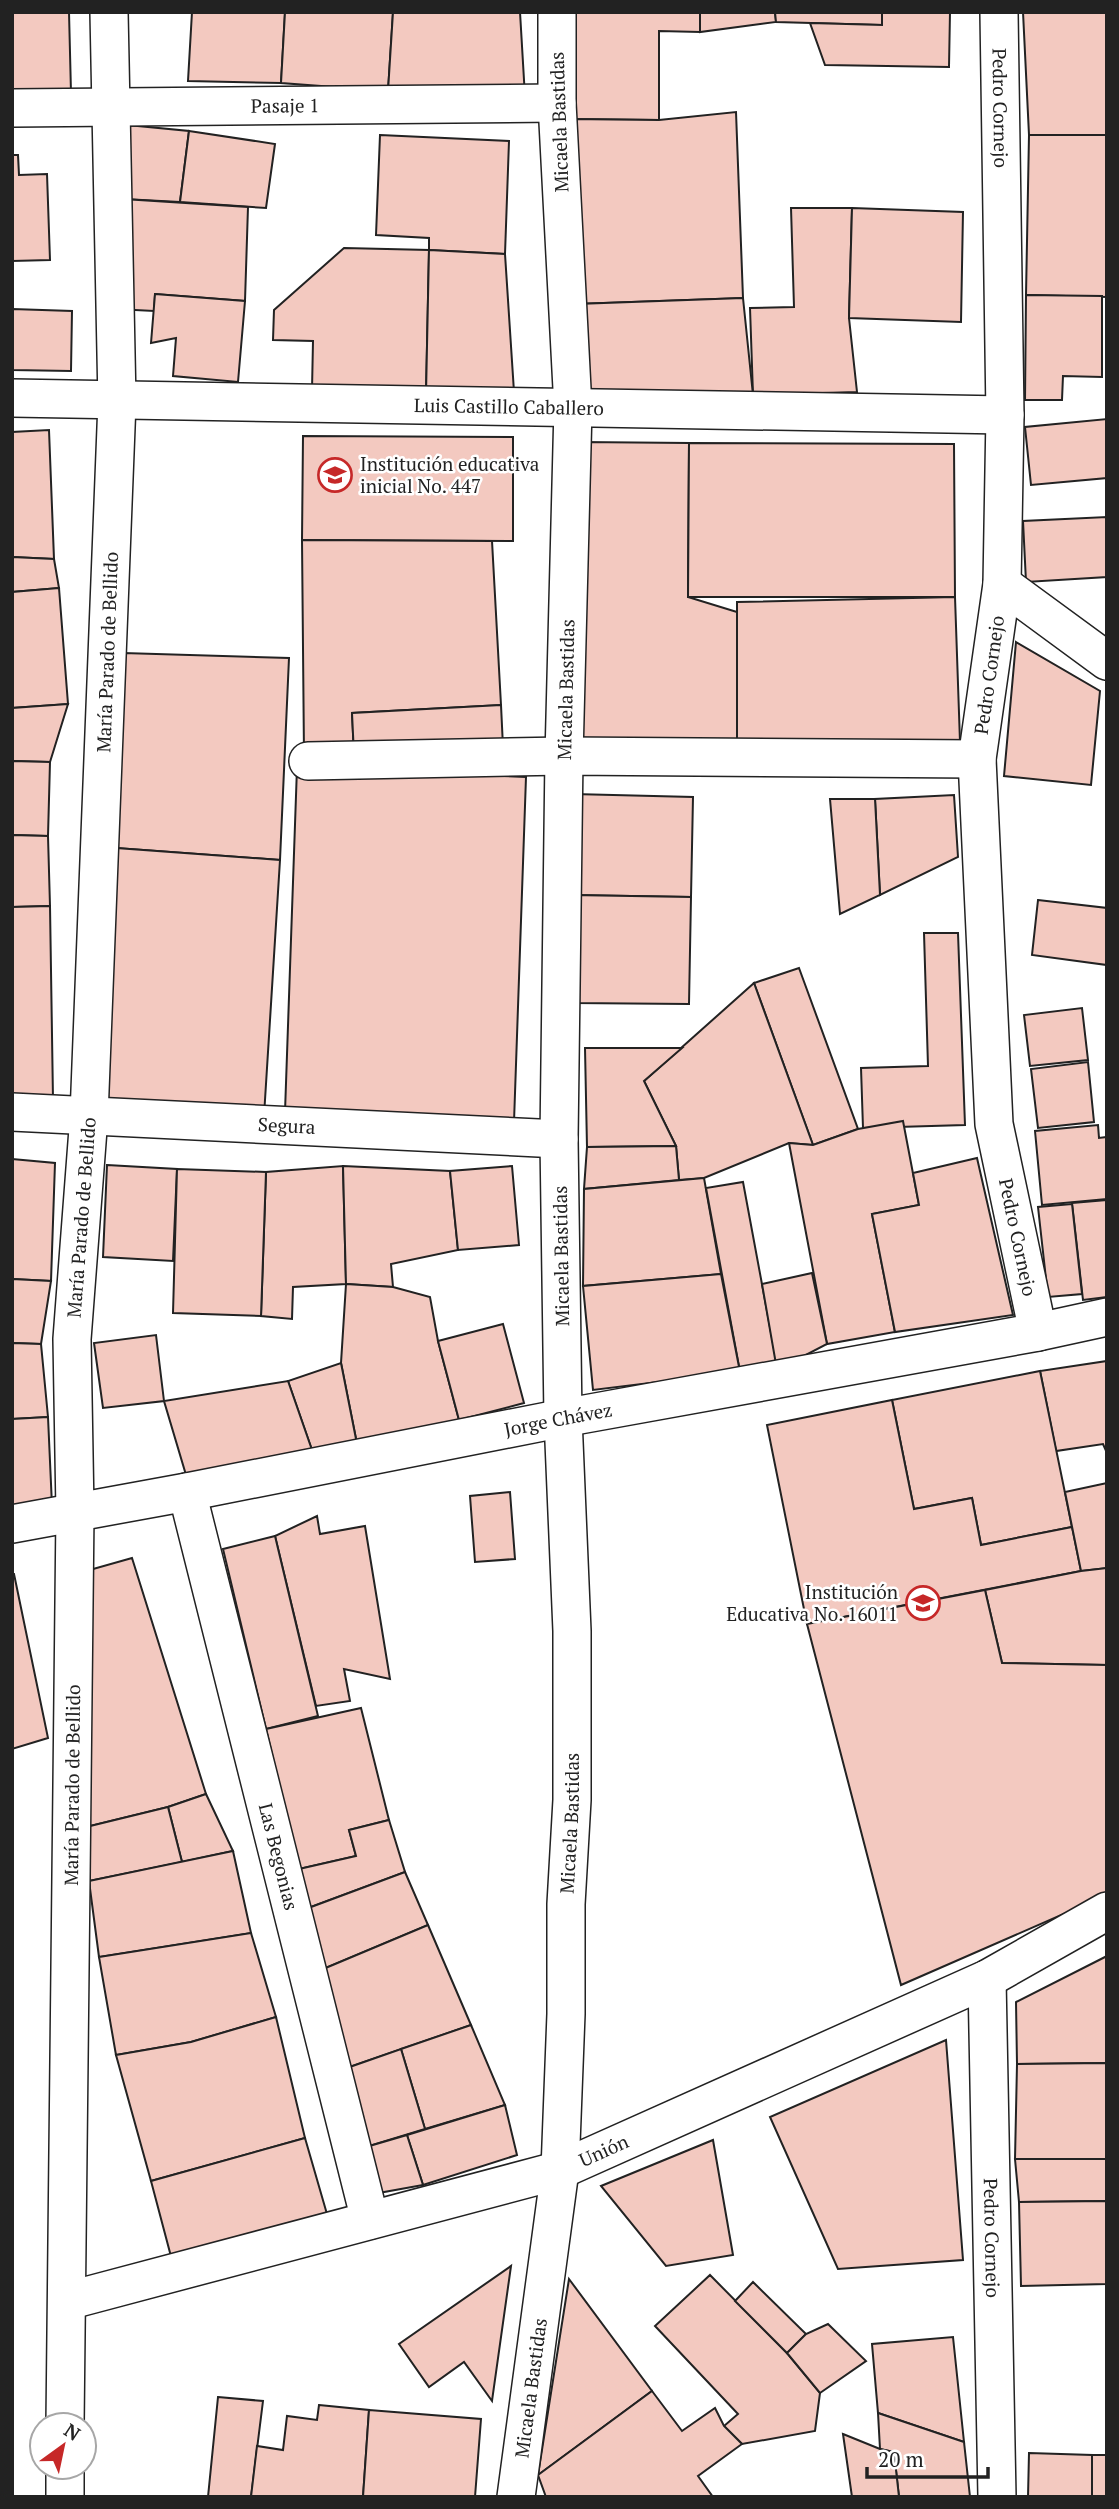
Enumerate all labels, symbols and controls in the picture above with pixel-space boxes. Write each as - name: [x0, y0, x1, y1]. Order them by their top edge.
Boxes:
- street label: Pedro Cornejo: [988, 48, 1014, 168]
- street label: Micaela Bastidas: [544, 51, 573, 193]
- street label: Pasaje 1: [251, 92, 319, 118]
- street label: Luis Castillo Caballero: [414, 392, 604, 420]
- place label: Institución educativa inicial No. 447: [360, 451, 540, 498]
- school or university icon: Institución educativa inicial No. 447: [316, 456, 354, 494]
- street label: María Parado de Bellido: [90, 551, 123, 753]
- street label: Pedro Cornejo: [968, 614, 1009, 736]
- street label: Micaela Bastidas: [551, 619, 580, 760]
- street label: Segura: [257, 1111, 316, 1139]
- street label: María Parado de Bellido: [61, 1116, 101, 1319]
- street label: Pedro Cornejo: [994, 1176, 1043, 1298]
- street label: Micaela Bastidas: [547, 1185, 574, 1327]
- street label: Jorge Chávez: [502, 1396, 614, 1441]
- place label: Institución Educativa No. 16011: [726, 1579, 898, 1626]
- school or university icon: Institución Educativa No. 16011: [904, 1584, 942, 1622]
- street label: María Parado de Bellido: [58, 1684, 85, 1886]
- street label: Micaela Bastidas: [554, 1753, 584, 1894]
- street label: Las Begonias: [254, 1800, 305, 1913]
- street label: Unión: [575, 2128, 632, 2172]
- street label: Pedro Cornejo: [979, 2178, 1006, 2298]
- street label: Micaela Bastidas: [508, 2316, 552, 2459]
- north arrow: [28, 2411, 98, 2481]
- text: N: [60, 2417, 86, 2446]
- scale bar: [867, 2436, 988, 2480]
- text: 20 m: [878, 2445, 924, 2473]

